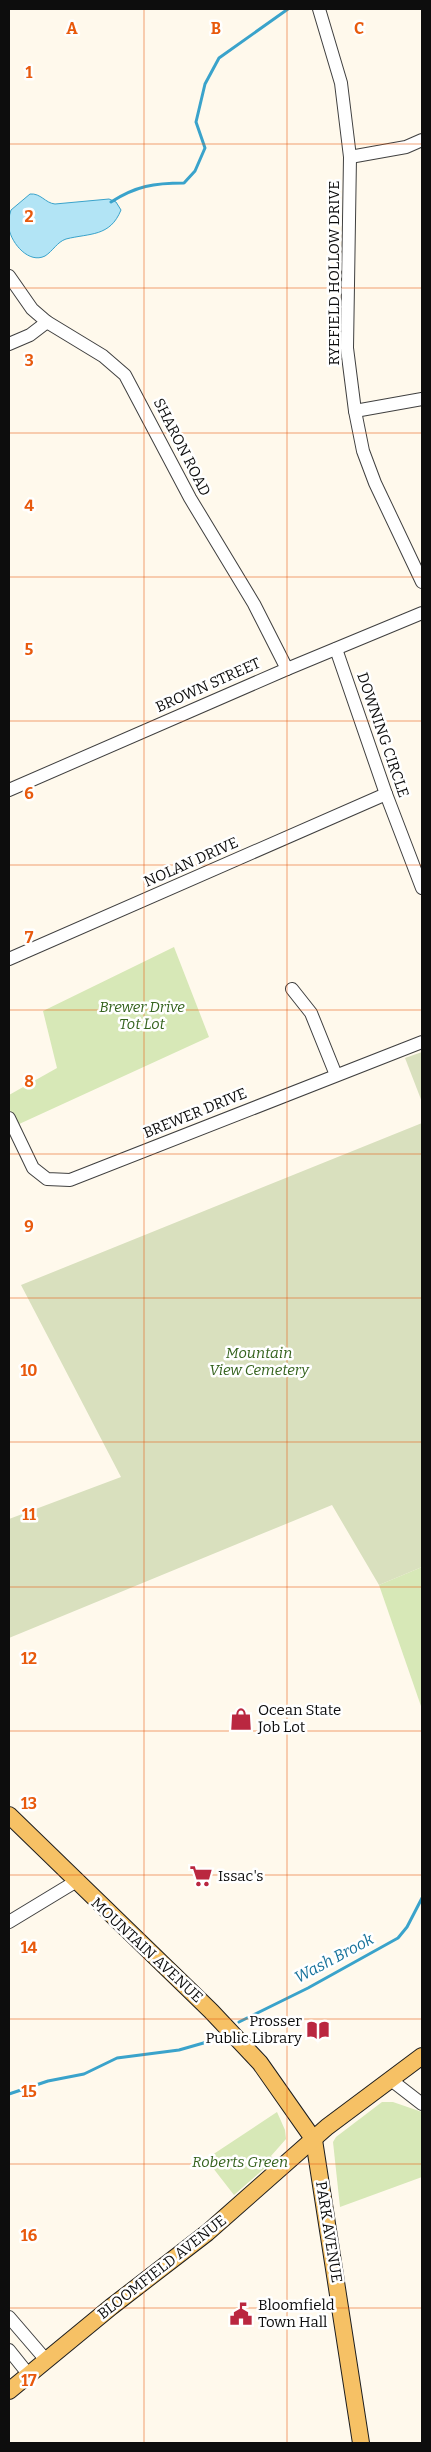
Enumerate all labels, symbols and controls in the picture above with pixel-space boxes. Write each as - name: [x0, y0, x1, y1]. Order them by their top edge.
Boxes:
- text: A: [66, 19, 78, 38]
- text: B: [211, 19, 221, 38]
- text: C: [354, 19, 364, 38]
- text: 1: [26, 63, 33, 82]
- street label: RYEFIELD HOLLOW DRIVE: [325, 180, 343, 366]
- text: 2: [24, 207, 34, 226]
- text: 3: [24, 351, 34, 370]
- street label: SHARON ROAD: [150, 395, 214, 499]
- text: 4: [24, 496, 34, 515]
- text: 5: [25, 640, 34, 659]
- street label: BROWN STREET: [153, 654, 263, 716]
- street label: DOWNING CIRCLE: [353, 670, 413, 800]
- text: 6: [24, 784, 34, 803]
- street label: NOLAN DRIVE: [141, 833, 241, 891]
- text: 7: [25, 928, 34, 947]
- park label: Brewer Drive Tot Lot: [99, 998, 185, 1033]
- text: 8: [24, 1072, 34, 1091]
- street label: BREWER DRIVE: [141, 1084, 249, 1142]
- text: 9: [24, 1217, 34, 1236]
- park label: Mountain View Cemetery: [209, 1344, 310, 1379]
- text: 10: [20, 1361, 38, 1380]
- text: 11: [22, 1505, 36, 1524]
- text: 12: [21, 1649, 37, 1668]
- place label: Ocean State Job Lot: [257, 1701, 341, 1736]
- shop icon: Ocean State Job Lot: [228, 1706, 254, 1732]
- text: 13: [21, 1794, 37, 1813]
- supermarket icon: Issac's: [188, 1863, 214, 1889]
- place label: Issac's: [218, 1867, 263, 1885]
- street label: MOUNTAIN AVENUE: [88, 1894, 206, 2006]
- water label: Wash Brook: [291, 1929, 377, 1987]
- text: 14: [21, 1938, 38, 1957]
- place label: Prosser Public Library: [205, 2012, 302, 2047]
- library icon: Prosser Public Library: [305, 2017, 331, 2043]
- text: 15: [21, 2082, 37, 2101]
- park label: Roberts Green: [192, 2153, 288, 2171]
- street label: PARK AVENUE: [312, 2180, 346, 2284]
- street label: BLOOMFIELD AVENUE: [94, 2211, 230, 2323]
- text: 16: [21, 2226, 38, 2245]
- place label: Bloomfield Town Hall: [258, 2296, 335, 2331]
- public building icon: Bloomfield Town Hall: [228, 2301, 254, 2327]
- text: 17: [21, 2371, 37, 2390]

